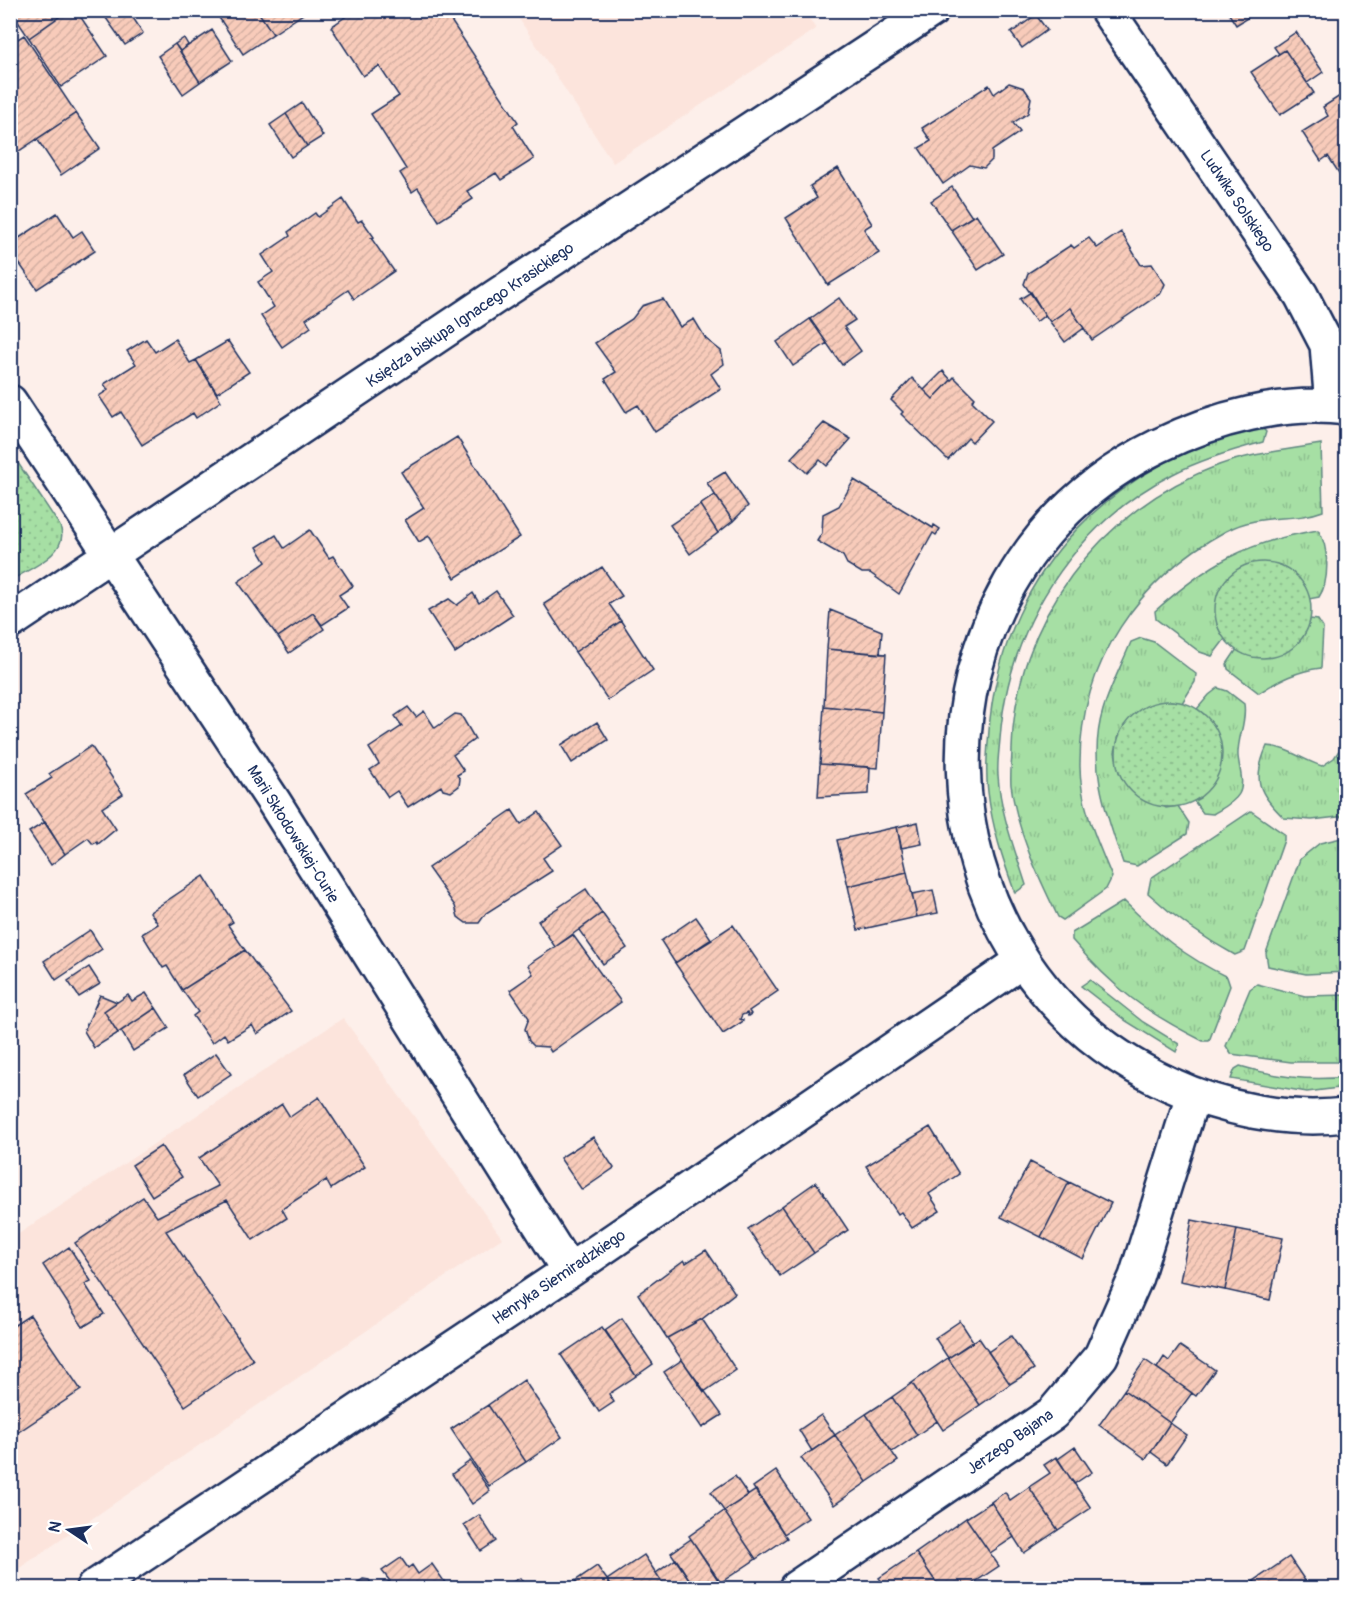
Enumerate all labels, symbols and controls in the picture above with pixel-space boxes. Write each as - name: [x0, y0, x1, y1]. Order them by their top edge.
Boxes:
- street label: Ludwika Solskiego: [1195, 146, 1279, 256]
- street label: Księdza biskupa Ignacego Krasickiego: [362, 238, 578, 392]
- street label: Marii Skłodowskiej-Curie: [243, 761, 344, 907]
- street label: Henryka Siemiradzkiego: [489, 1225, 630, 1329]
- street label: Jerzego Bajana: [963, 1405, 1057, 1479]
- north arrow: [39, 1500, 99, 1560]
- text: N: [44, 1519, 66, 1534]

